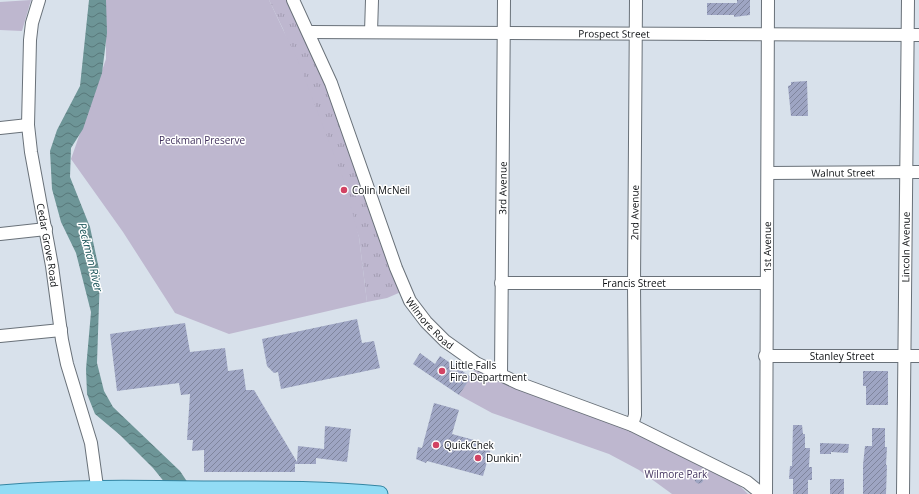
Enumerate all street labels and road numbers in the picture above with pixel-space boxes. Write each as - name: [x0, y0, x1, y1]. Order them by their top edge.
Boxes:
- street label: Prospect Street: [578, 26, 650, 41]
- street label: 3rd Avenue: [495, 161, 510, 215]
- street label: Walnut Street: [811, 165, 875, 180]
- street label: 2nd Avenue: [627, 184, 642, 240]
- street label: Cedar Grove Road: [34, 202, 62, 288]
- street label: Lincoln Avenue: [898, 211, 913, 283]
- street label: 1st Avenue: [760, 221, 774, 273]
- street label: Francis Street: [602, 276, 666, 290]
- street label: Wilmore Road: [403, 294, 457, 352]
- street label: Stanley Street: [810, 349, 875, 363]

